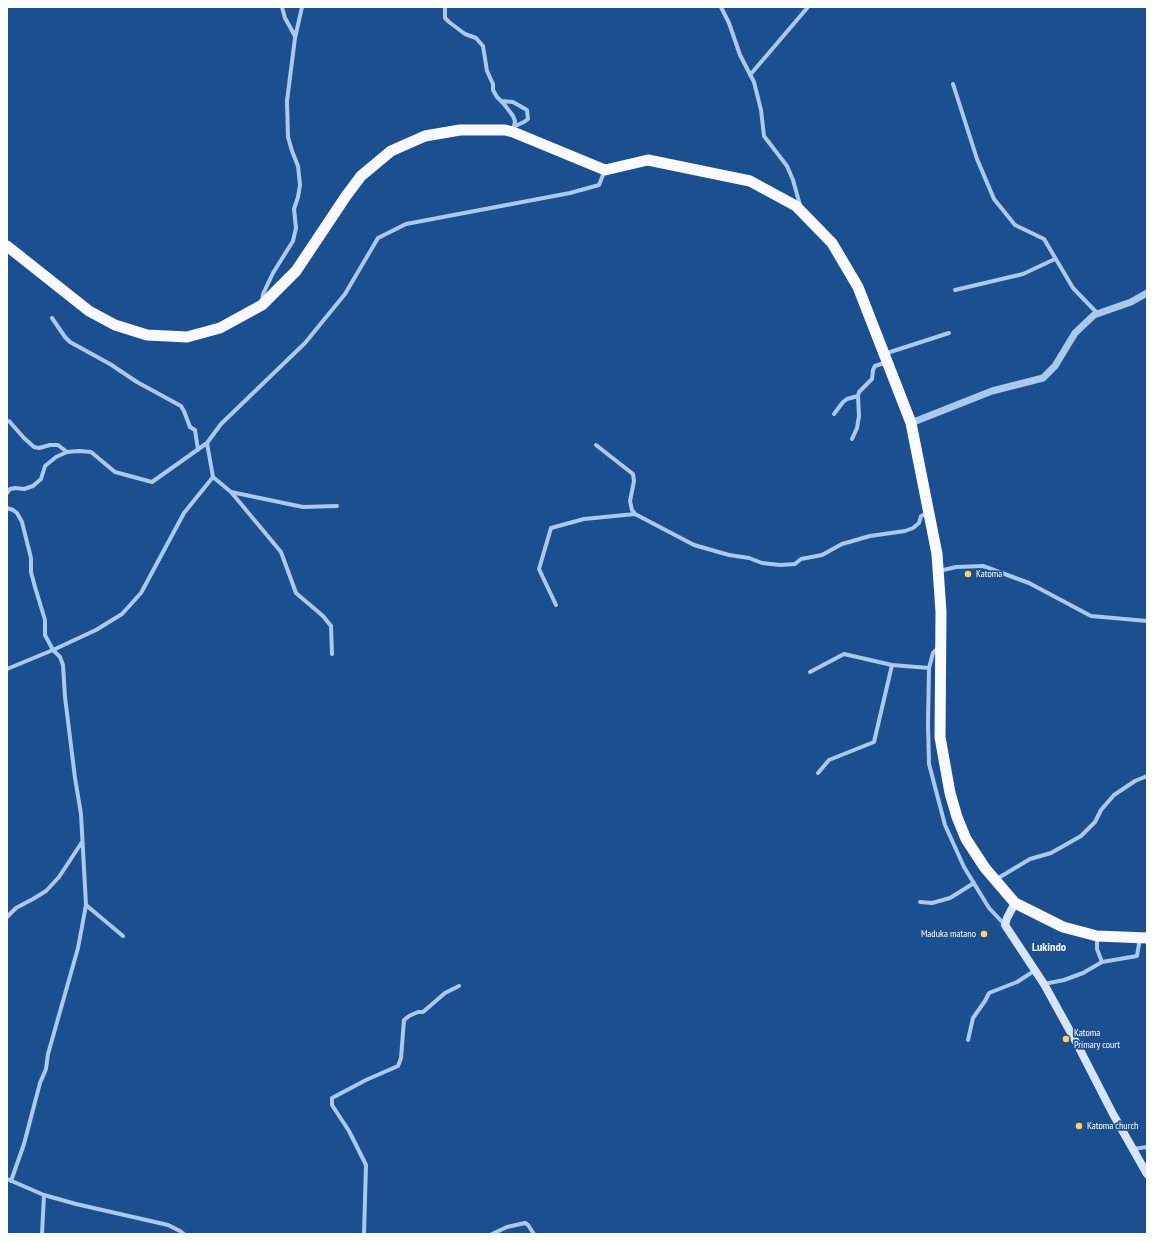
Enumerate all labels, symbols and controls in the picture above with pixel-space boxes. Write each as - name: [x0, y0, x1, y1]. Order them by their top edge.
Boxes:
- place label: Katoma: [976, 568, 1002, 580]
- marker: Katoma: [963, 569, 973, 579]
- place label: Maduka matano: [921, 928, 976, 940]
- marker: Maduka matano: [979, 929, 989, 939]
- district label: Lukindo: [1032, 941, 1066, 955]
- place label: Katoma Primary court: [1074, 1027, 1120, 1050]
- marker: Katoma Primary court: [1061, 1034, 1071, 1044]
- place label: Katoma church: [1087, 1120, 1138, 1132]
- marker: Katoma church: [1074, 1121, 1084, 1131]

